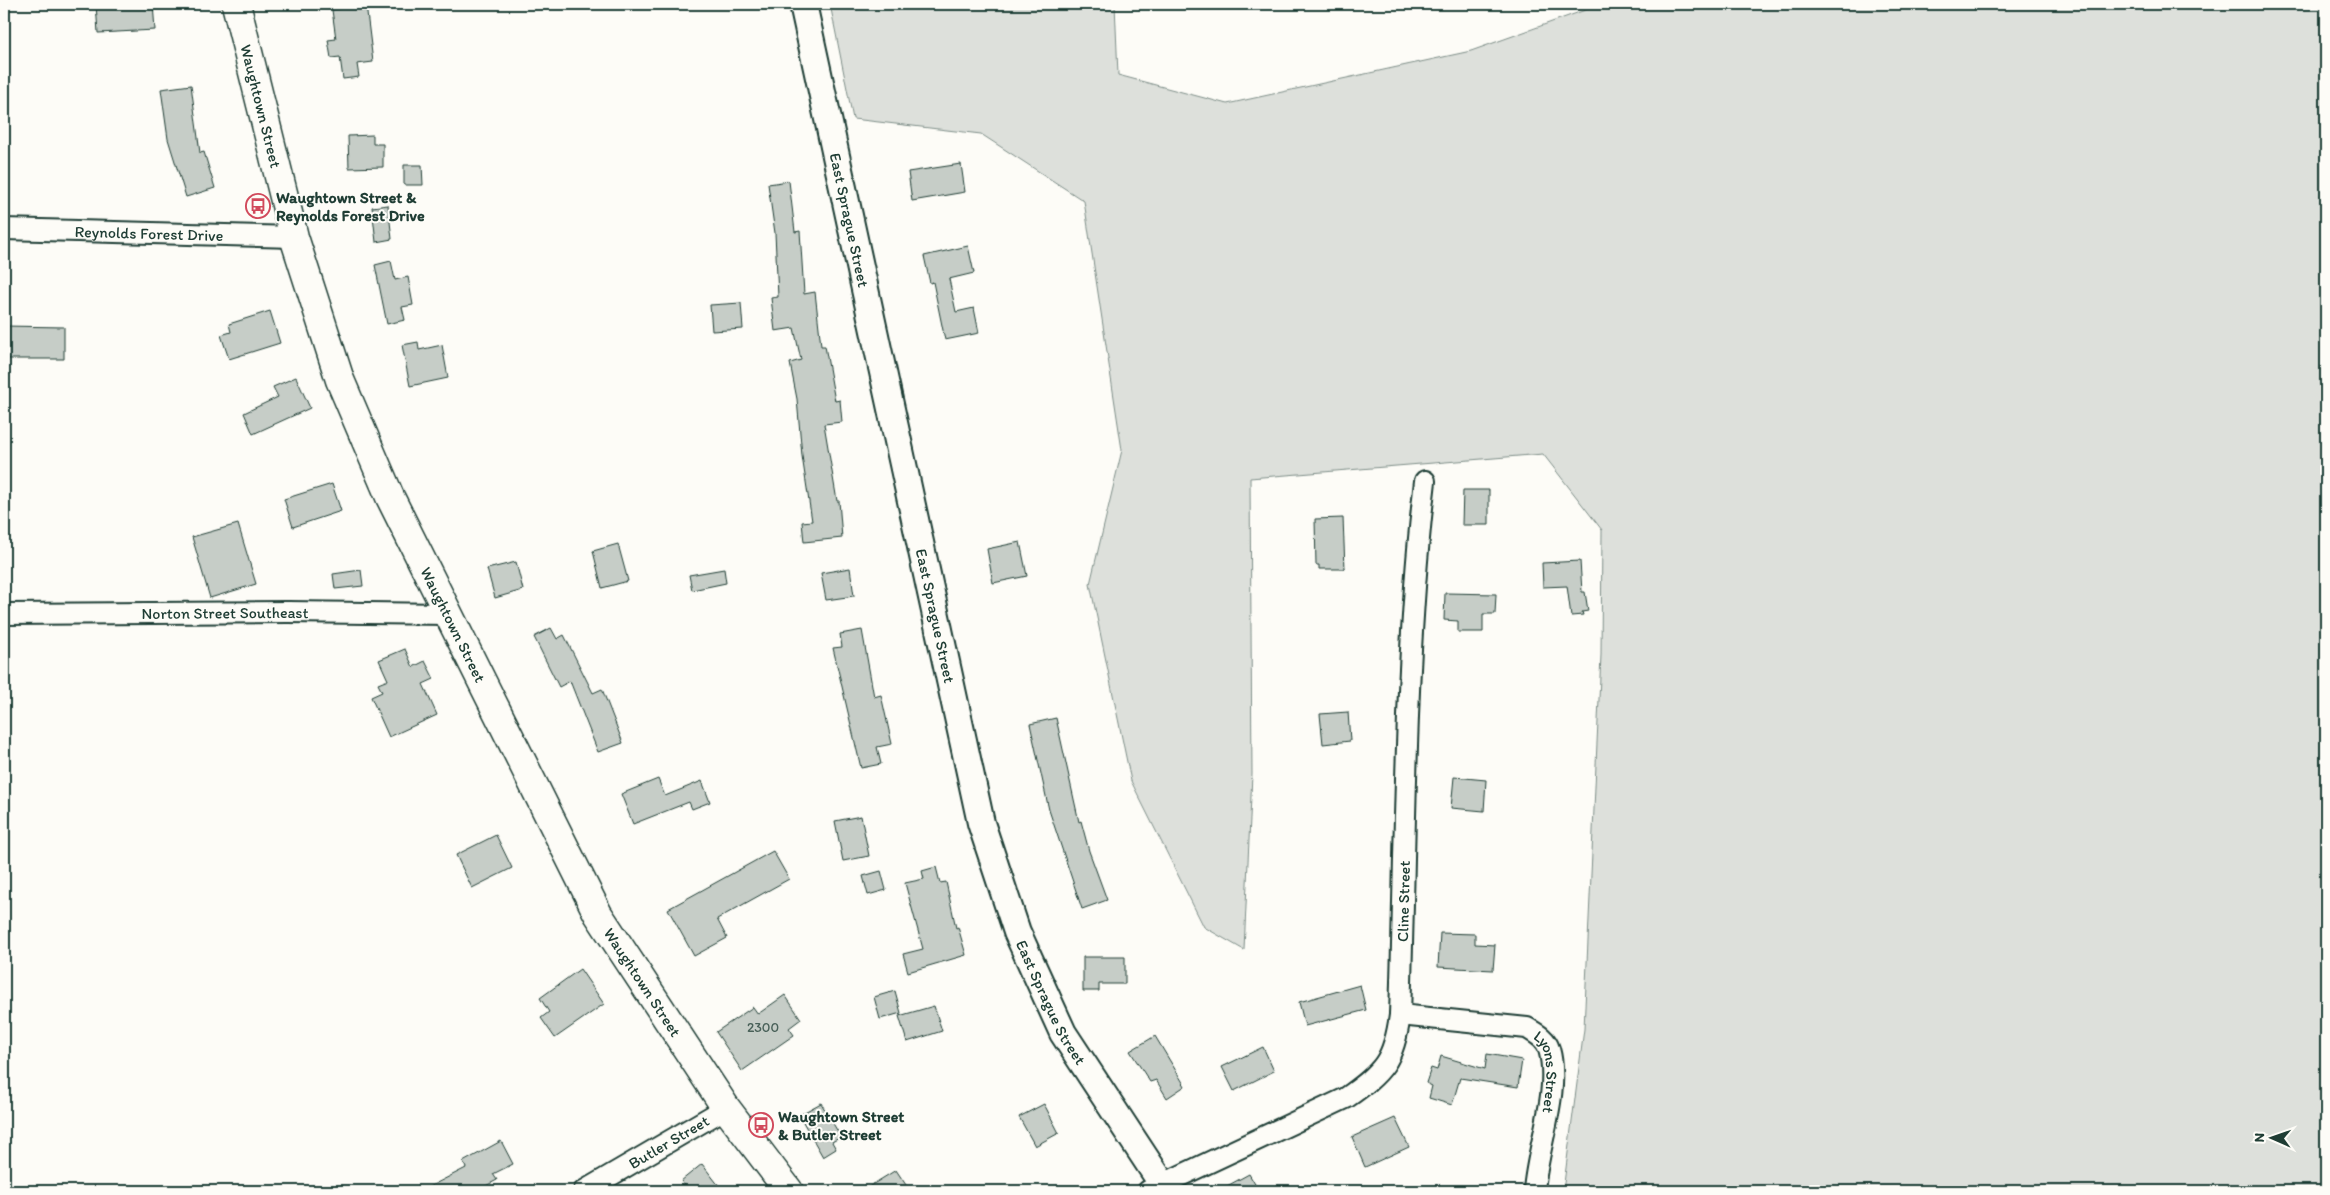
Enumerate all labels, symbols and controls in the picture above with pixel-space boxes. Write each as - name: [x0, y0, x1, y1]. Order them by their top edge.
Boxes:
- street label: Waughtown Street: [236, 42, 285, 170]
- street label: East Sprague Street: [826, 151, 873, 289]
- place label: Waughtown Street & Reynolds Forest Drive: [276, 188, 425, 226]
- bus stop icon: Waughtown Street & Reynolds Forest Drive: [245, 193, 271, 219]
- street label: Reynolds Forest Drive: [74, 222, 224, 245]
- street label: East Sprague Street: [912, 547, 959, 685]
- street label: Waughtown Street: [416, 564, 490, 686]
- street label: Norton Street Southeast: [141, 603, 309, 623]
- street label: Cline Street: [1393, 860, 1414, 942]
- street label: Waughtown Street: [600, 924, 685, 1040]
- street label: East Sprague Street: [1012, 937, 1090, 1068]
- house number: 2300: [747, 1019, 779, 1036]
- street label: Lyons Street: [1530, 1026, 1561, 1115]
- place label: Waughtown Street & Butler Street: [778, 1107, 904, 1144]
- street label: Butler Street: [625, 1111, 712, 1173]
- bus stop icon: Waughtown Street & Butler Street: [748, 1112, 774, 1138]
- north arrow: [2248, 1112, 2298, 1162]
- text: N: [2251, 1133, 2268, 1143]

